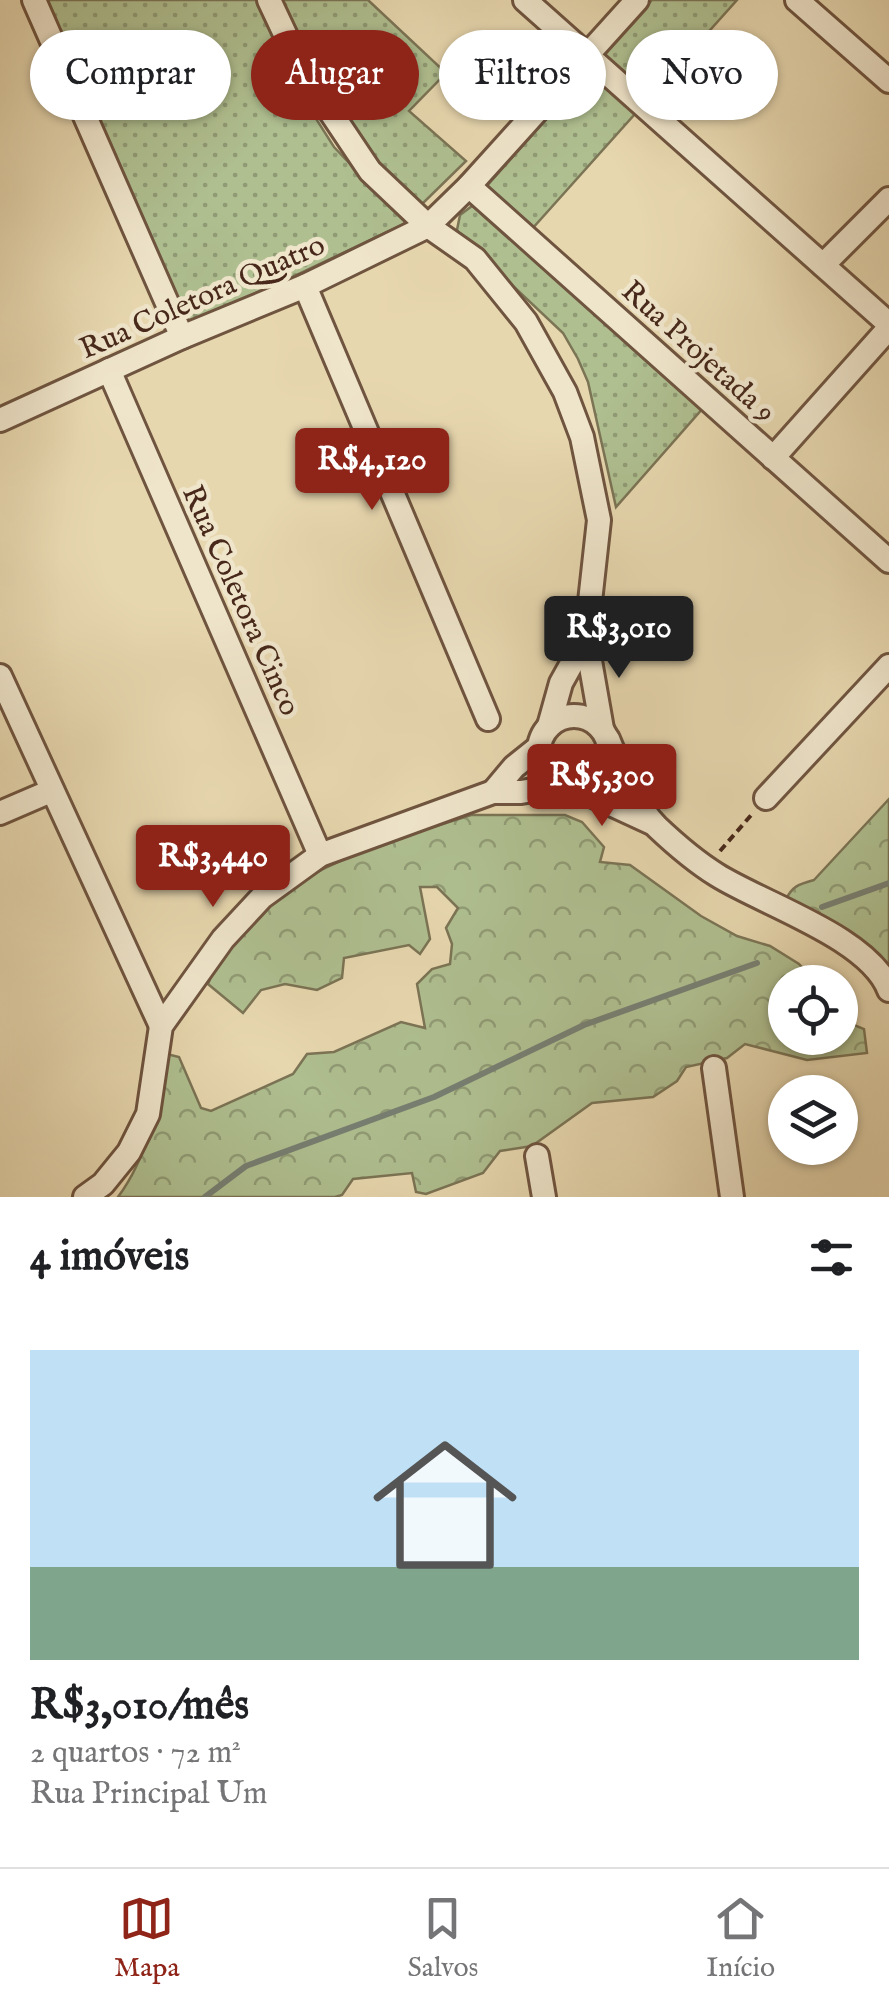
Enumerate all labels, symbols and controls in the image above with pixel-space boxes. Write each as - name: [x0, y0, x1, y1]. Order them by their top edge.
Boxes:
- chip: Comprar: [30, 30, 231, 120]
- chip: Alugar: [251, 30, 419, 120]
- chip: Filtros: [439, 30, 606, 120]
- chip: Novo: [626, 30, 778, 120]
- street label: Rua Coletora Quatro: [74, 227, 331, 369]
- street label: Rua Projetada 9: [613, 273, 783, 432]
- pin: R$4,120: [280, 428, 464, 513]
- text: R$4,120: [317, 440, 427, 481]
- street label: Rua Coletora Cinco: [172, 480, 308, 722]
- pin: R$3,010: [527, 596, 711, 681]
- text: R$3,010: [566, 608, 672, 649]
- pin: R$5,300: [510, 744, 694, 829]
- text: R$5,300: [549, 756, 655, 797]
- pin: R$3,440: [121, 825, 305, 910]
- text: R$3,440: [158, 837, 268, 878]
- map controls: [768, 965, 858, 1165]
- button: locate: [768, 965, 858, 1055]
- button: layers: [768, 1075, 858, 1165]
- icon: filters: [804, 1230, 859, 1285]
- text: 4 imóveis: [30, 1231, 189, 1284]
- icon: home: [355, 1415, 535, 1595]
- text: R$3,010/mês: [30, 1680, 249, 1733]
- text: 2 quartos · 72 m²: [30, 1733, 241, 1774]
- text: Rua Principal Um: [30, 1774, 268, 1815]
- tab: Mapa: [114, 1891, 180, 1986]
- tab: Salvos: [408, 1891, 478, 1986]
- tab: Início: [706, 1891, 775, 1986]

